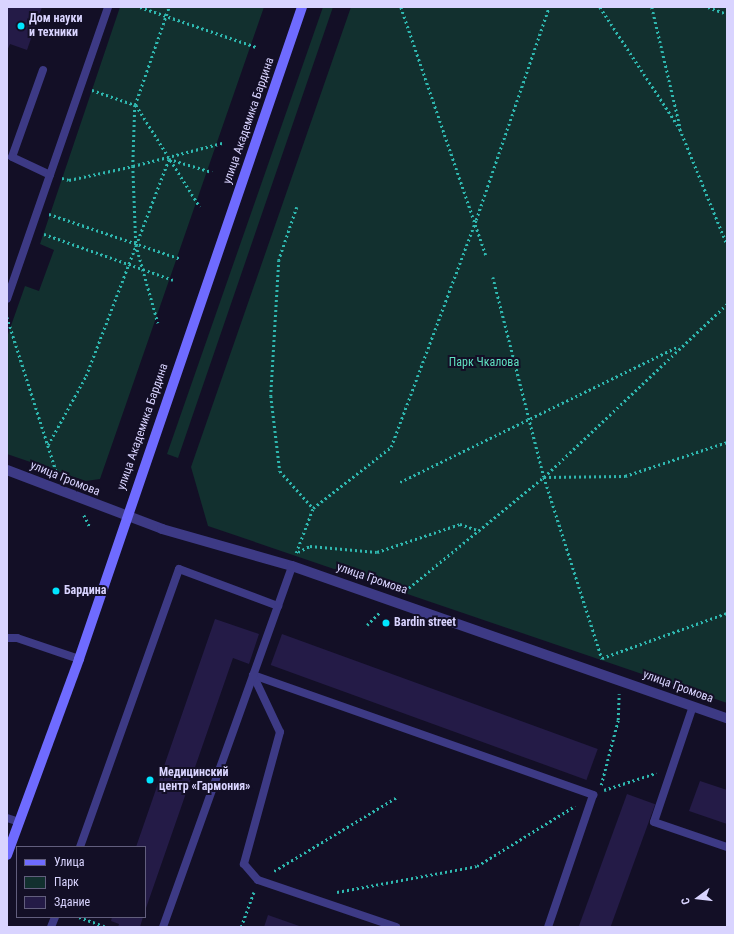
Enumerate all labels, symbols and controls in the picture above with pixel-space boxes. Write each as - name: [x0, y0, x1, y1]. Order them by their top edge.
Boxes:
- place label: Дом науки и техники: [29, 12, 83, 40]
- marker: Дом науки и техники: [16, 21, 26, 31]
- street label: улица Академика Бардина: [221, 56, 277, 186]
- park label: Парк Чкалова: [449, 356, 519, 370]
- street label: улица Академика Бардина: [115, 362, 171, 492]
- street label: улица Громова: [28, 458, 102, 500]
- street label: улица Громова: [335, 560, 409, 598]
- place label: Бардина: [64, 584, 106, 598]
- marker: Бардина: [51, 586, 61, 596]
- place label: Bardin street: [394, 616, 456, 630]
- marker: Bardin street: [381, 618, 391, 628]
- street label: улица Громова: [641, 668, 715, 706]
- place label: Медицинский центр «Гармония»: [159, 766, 251, 794]
- marker: Медицинский центр «Гармония»: [144, 774, 156, 786]
- legend: [16, 846, 146, 918]
- text: Улица: [54, 855, 84, 869]
- text: Парк: [54, 875, 79, 889]
- north arrow: [678, 878, 718, 918]
- text: Здание: [54, 895, 90, 909]
- text: С: [679, 897, 693, 906]

